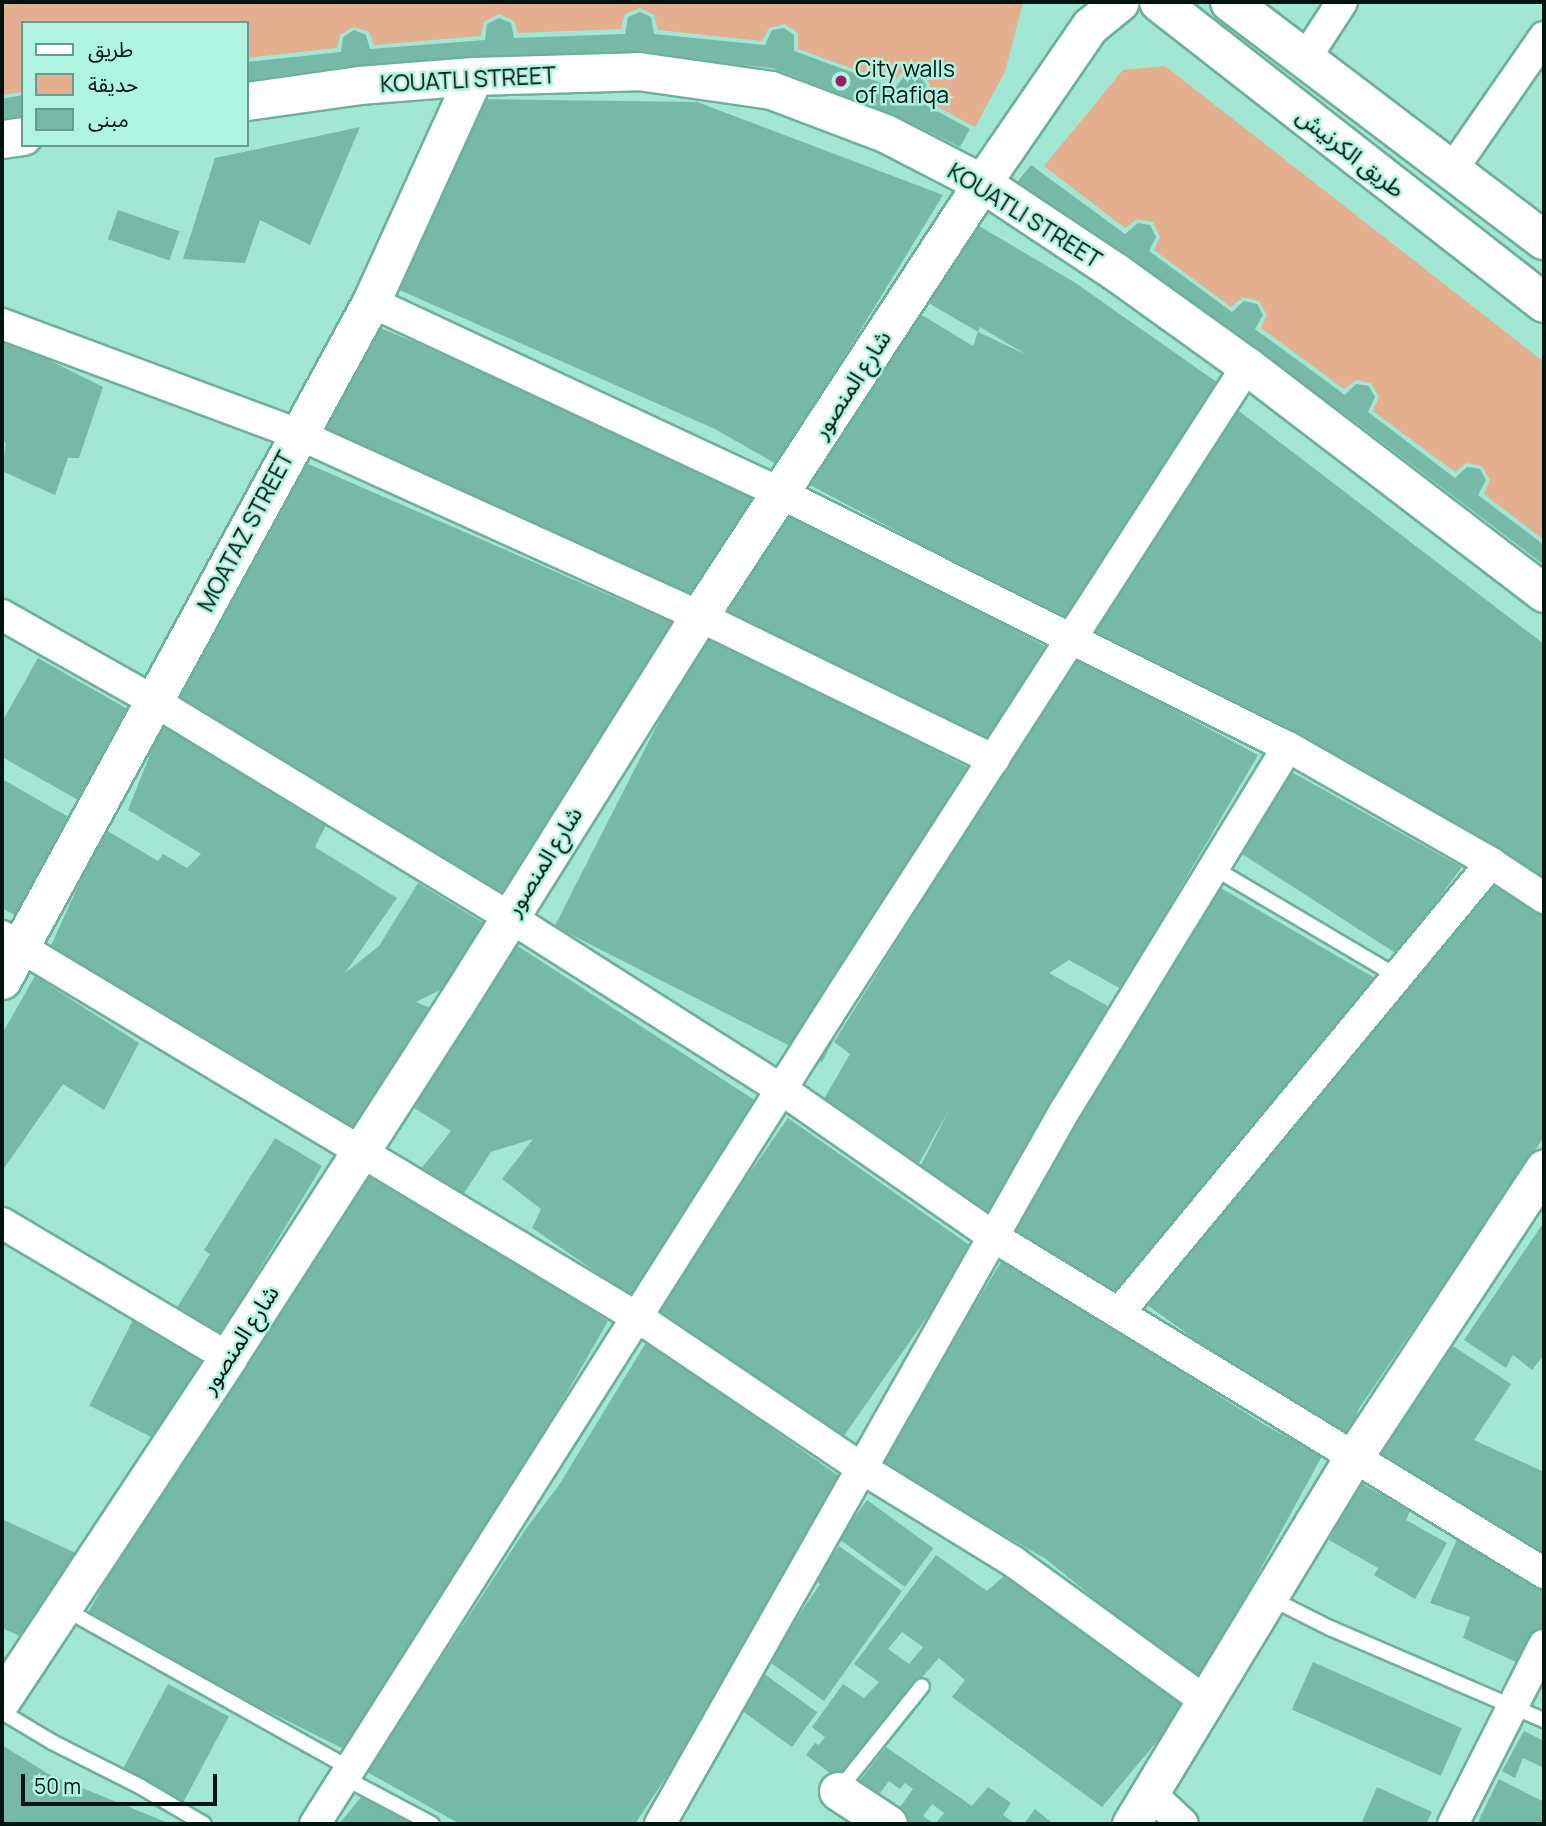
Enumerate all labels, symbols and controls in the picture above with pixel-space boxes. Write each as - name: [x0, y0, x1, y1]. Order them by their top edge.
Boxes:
- legend: [21, 21, 248, 147]
- text: طريق: [88, 35, 133, 63]
- place label: City walls of Rafiqa: [855, 54, 955, 108]
- street label: KOUATLI STREET: [379, 61, 557, 97]
- text: حديقة: [88, 70, 138, 98]
- marker: City walls of Rafiqa: [833, 73, 849, 89]
- street label: طريق الكرنيش: [1291, 101, 1411, 203]
- text: مبنى: [88, 105, 129, 133]
- street label: KOUATLI STREET: [943, 157, 1107, 273]
- street label: شارع المنصور: [806, 325, 896, 443]
- street label: MOATAZ STREET: [191, 446, 299, 616]
- street label: شارع المنصور: [499, 801, 587, 921]
- street label: شارع المنصور: [194, 1280, 284, 1398]
- scale bar: [24, 1759, 220, 1803]
- text: 50 m: [34, 1772, 81, 1800]

